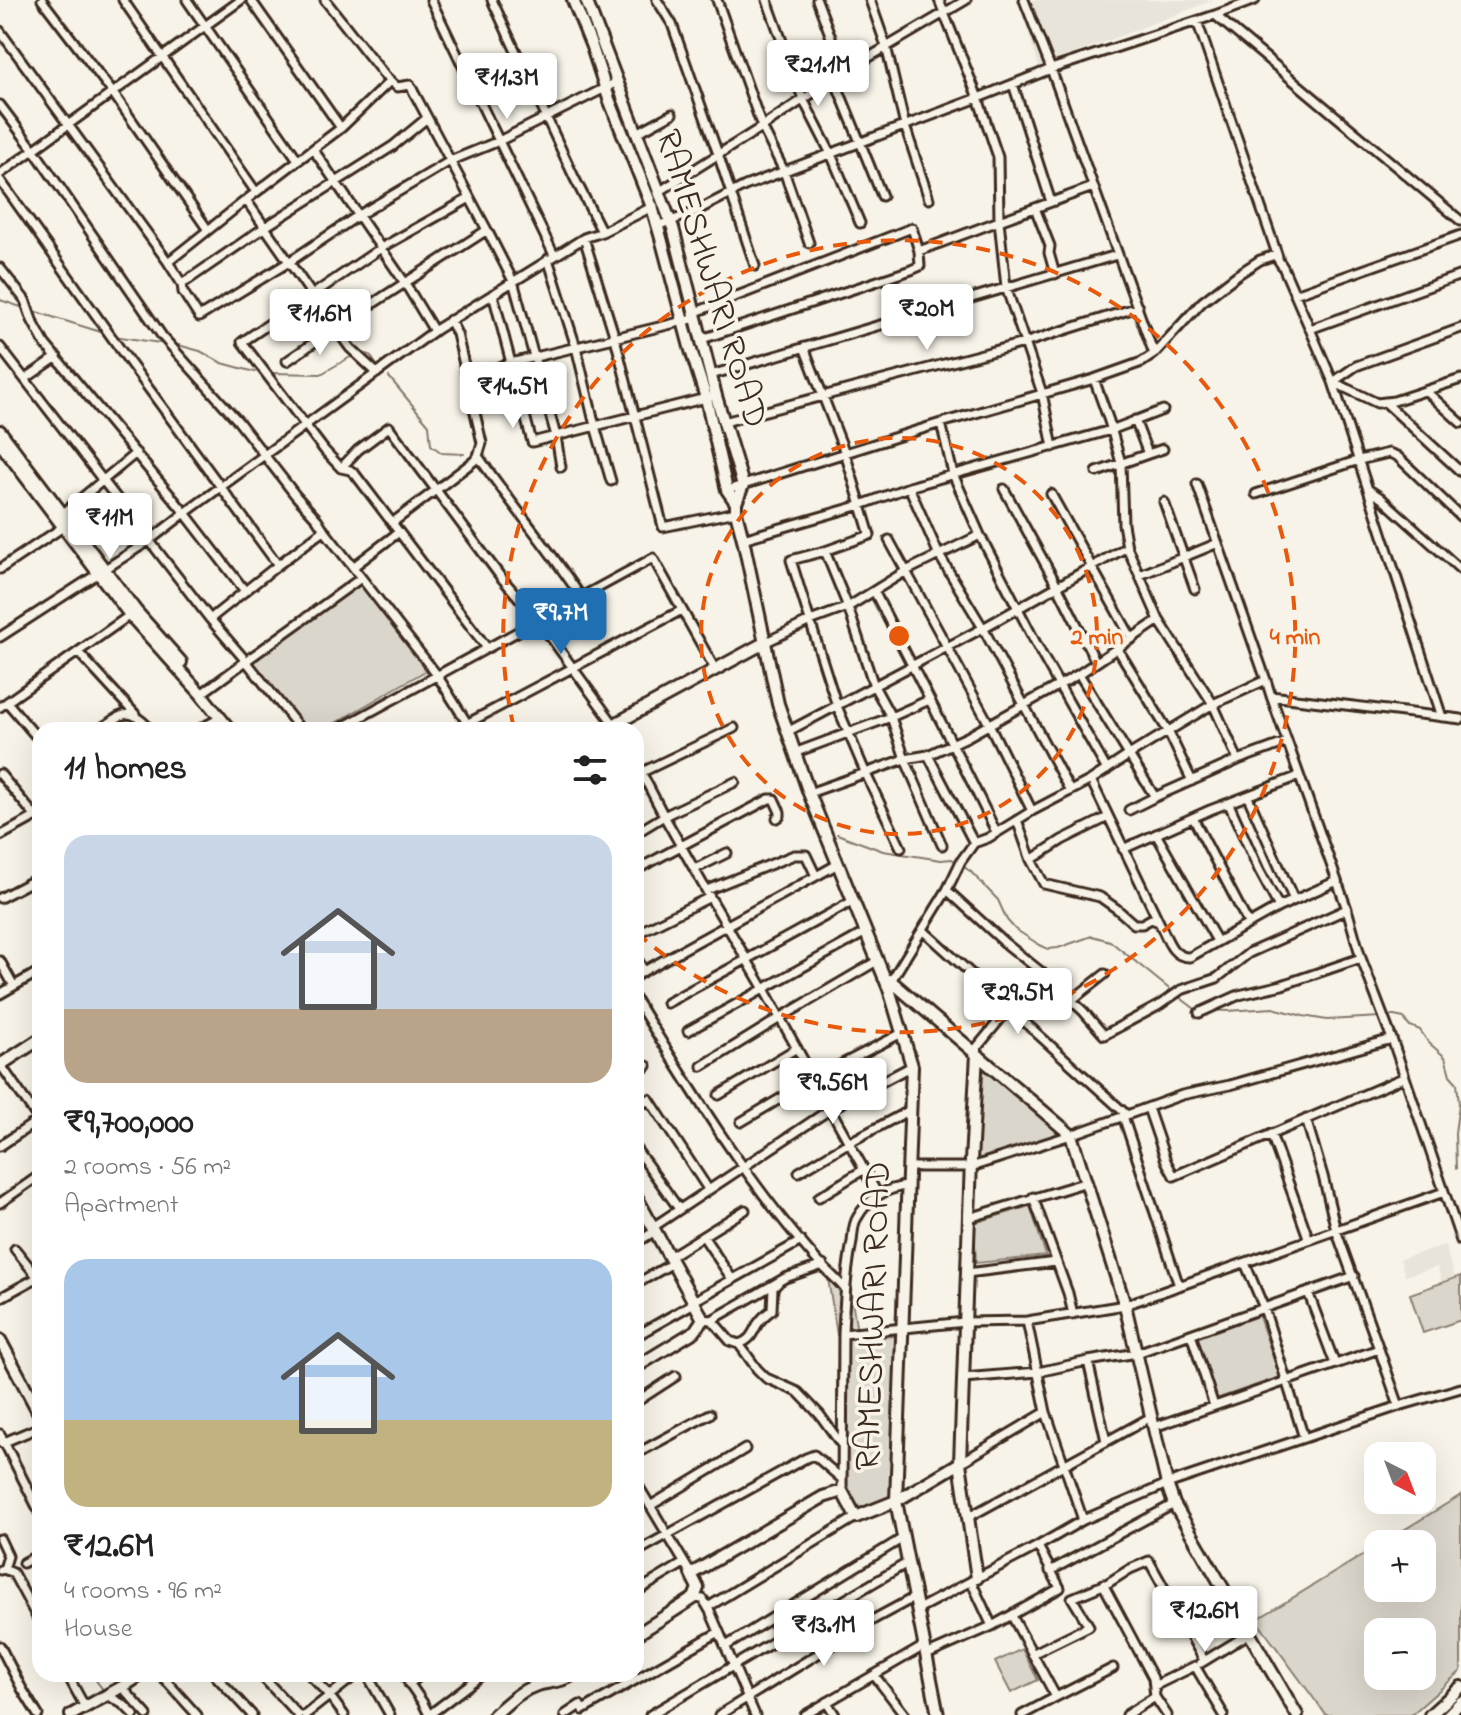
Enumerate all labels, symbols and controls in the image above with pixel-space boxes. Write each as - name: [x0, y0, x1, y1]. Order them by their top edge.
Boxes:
- pin: ₹21.1M: [753, 40, 883, 108]
- text: ₹21.1M: [785, 47, 851, 85]
- pin: ₹11.3M: [442, 53, 572, 121]
- text: ₹11.3M: [475, 60, 539, 98]
- street label: RAMESHWARI ROAD: [639, 123, 781, 435]
- pin: ₹20M: [880, 284, 974, 352]
- pin: ₹11.6M: [255, 289, 385, 357]
- text: ₹20M: [899, 291, 955, 329]
- text: ₹11.6M: [288, 296, 352, 334]
- pin: ₹14.5M: [448, 362, 578, 430]
- text: ₹14.5M: [478, 369, 548, 407]
- pin: ₹11M: [63, 493, 157, 561]
- text: ₹11M: [86, 500, 134, 538]
- pin: ₹9.7M: [505, 588, 617, 656]
- text: ₹9.7M: [533, 595, 589, 633]
- text: 2 min: [1070, 621, 1124, 656]
- text: 4 min: [1270, 621, 1320, 656]
- centre of rings: [885, 622, 913, 650]
- text: 11 homes: [64, 745, 187, 795]
- icon: filters: [568, 748, 612, 792]
- icon: home: [266, 887, 410, 1031]
- pin: ₹29.5M: [953, 968, 1083, 1036]
- text: ₹29.5M: [982, 975, 1054, 1013]
- pin: ₹9.56M: [768, 1058, 898, 1126]
- text: ₹9.56M: [798, 1065, 868, 1103]
- text: ₹9,700,000: [64, 1099, 194, 1149]
- text: 2 rooms · 56 m²: [64, 1149, 231, 1187]
- street label: RAMESHWARI ROAD: [843, 1160, 907, 1472]
- text: Apartment: [64, 1187, 178, 1225]
- icon: home: [266, 1311, 410, 1455]
- north arrow: [1364, 1442, 1436, 1514]
- map controls: [1364, 1442, 1436, 1690]
- text: ₹12.6M: [64, 1523, 155, 1573]
- button: +: [1364, 1530, 1436, 1602]
- text: 4 rooms · 96 m²: [64, 1573, 222, 1611]
- pin: ₹12.6M: [1140, 1586, 1270, 1654]
- text: ₹12.6M: [1170, 1593, 1240, 1631]
- pin: ₹13.1M: [759, 1600, 889, 1668]
- text: ₹13.1M: [792, 1607, 856, 1645]
- text: House: [64, 1611, 132, 1649]
- button: −: [1364, 1618, 1436, 1690]

